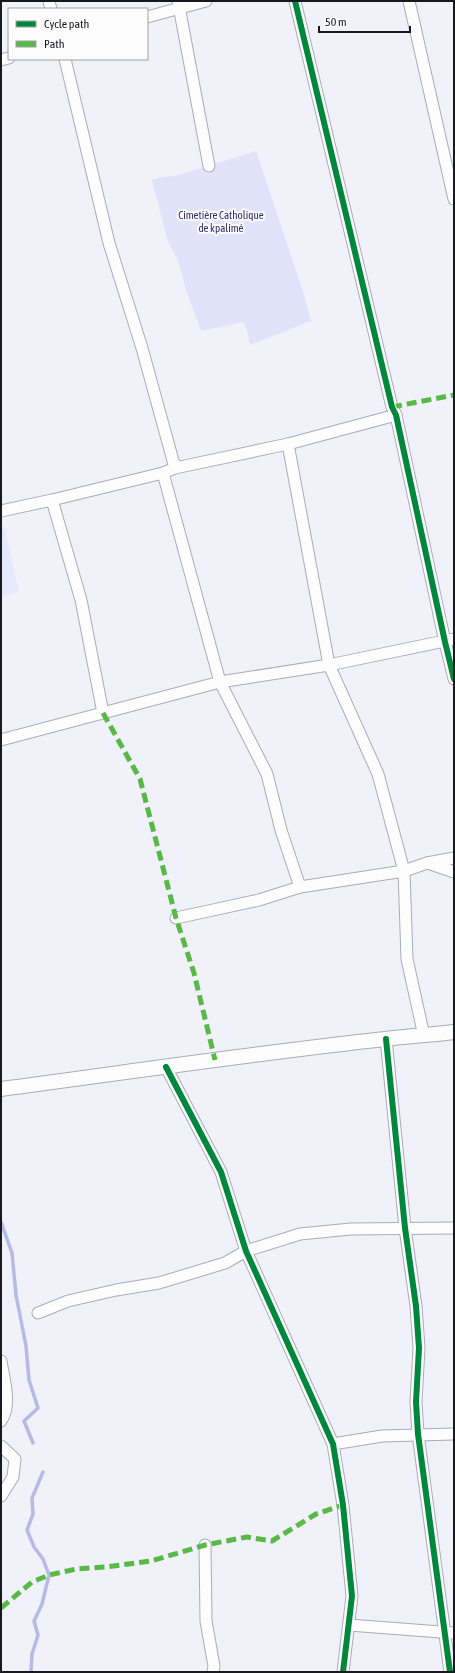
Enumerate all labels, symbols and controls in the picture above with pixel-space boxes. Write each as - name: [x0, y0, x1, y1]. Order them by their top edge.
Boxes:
- legend: [8, 8, 148, 60]
- scale bar: [319, 8, 410, 34]
- text: 50 m: [325, 15, 347, 29]
- text: Cycle path: [44, 17, 89, 31]
- text: Path: [44, 37, 65, 51]
- park label: Cimetière Catholique de kpalimé: [178, 209, 264, 234]

